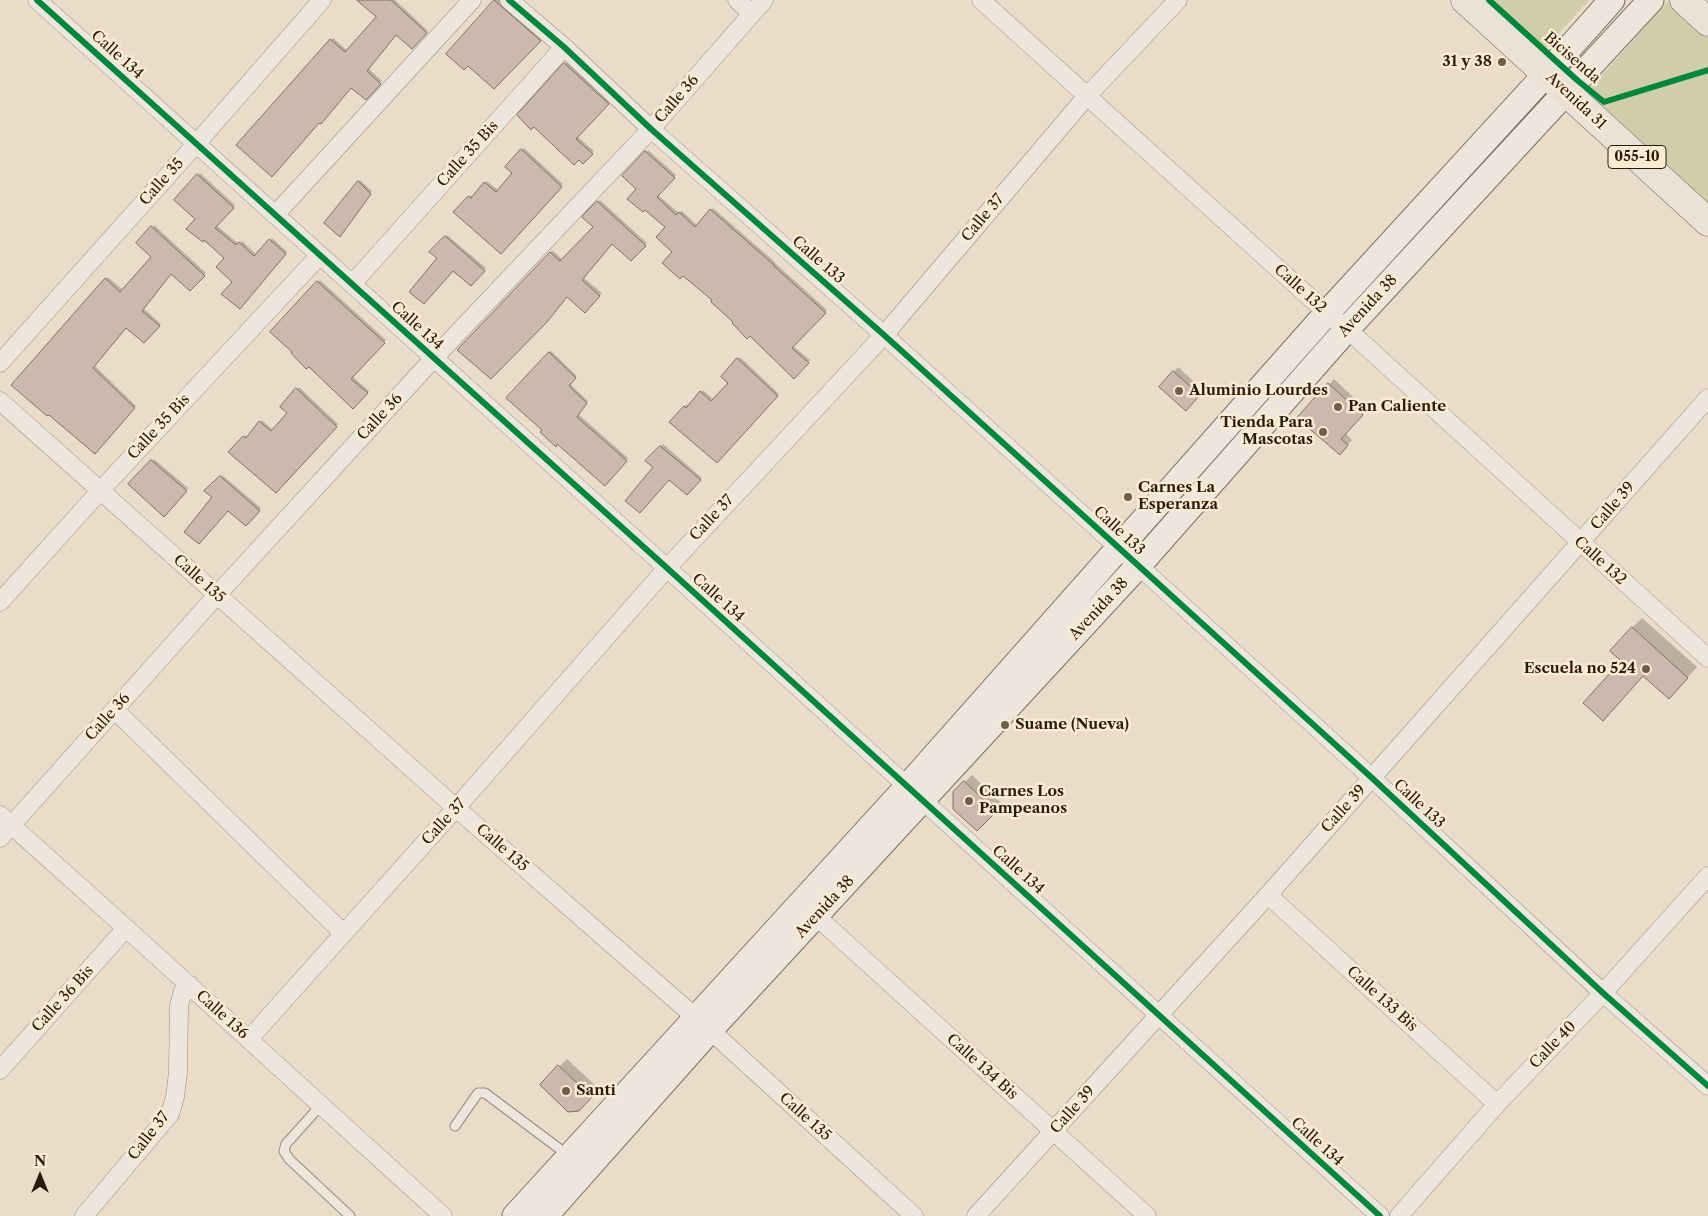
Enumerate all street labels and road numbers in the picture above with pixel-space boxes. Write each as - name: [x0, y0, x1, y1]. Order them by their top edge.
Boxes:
- street label: Calle 134: [87, 27, 147, 83]
- street label: Bicisenda: [1540, 29, 1604, 87]
- street label: Avenida 31: [1542, 69, 1610, 133]
- street label: Calle 36: [651, 71, 703, 127]
- street label: Calle 35 Bis: [434, 117, 502, 191]
- road number: 055-10: [1608, 146, 1666, 168]
- street label: Calle 35: [136, 155, 188, 209]
- street label: Calle 37: [958, 191, 1008, 245]
- street label: Calle 133: [788, 232, 848, 288]
- street label: Calle 132: [1270, 261, 1330, 317]
- street label: Avenida 38: [1335, 271, 1401, 341]
- street label: Calle 134: [387, 298, 447, 354]
- street label: Calle 36: [354, 390, 406, 444]
- street label: Calle 35 Bis: [124, 391, 194, 463]
- street label: Calle 39: [1587, 478, 1639, 534]
- street label: Calle 37: [686, 491, 738, 545]
- street label: Calle 133: [1090, 503, 1148, 559]
- street label: Calle 132: [1570, 533, 1630, 589]
- street label: Calle 135: [169, 551, 229, 607]
- street label: Calle 134: [688, 570, 748, 626]
- street label: Avenida 38: [1066, 574, 1132, 644]
- street label: Calle 36: [82, 689, 134, 745]
- street label: Calle 133: [1390, 776, 1448, 832]
- street label: Calle 39: [1318, 781, 1370, 837]
- street label: Calle 37: [418, 795, 470, 849]
- street label: Calle 135: [472, 820, 532, 876]
- street label: Calle 134: [988, 842, 1048, 898]
- street label: Avenida 38: [792, 872, 858, 942]
- street label: Calle 36 Bis: [28, 962, 98, 1036]
- street label: Calle 133 Bis: [1343, 962, 1421, 1036]
- street label: Calle 136: [192, 987, 252, 1043]
- street label: Calle 40: [1526, 1018, 1580, 1072]
- street label: Calle 134 Bis: [943, 1030, 1021, 1104]
- street label: Calle 39: [1047, 1082, 1099, 1138]
- street label: Calle 135: [775, 1089, 835, 1145]
- street label: Calle 37: [125, 1108, 173, 1164]
- street label: Calle 134: [1287, 1114, 1347, 1170]

